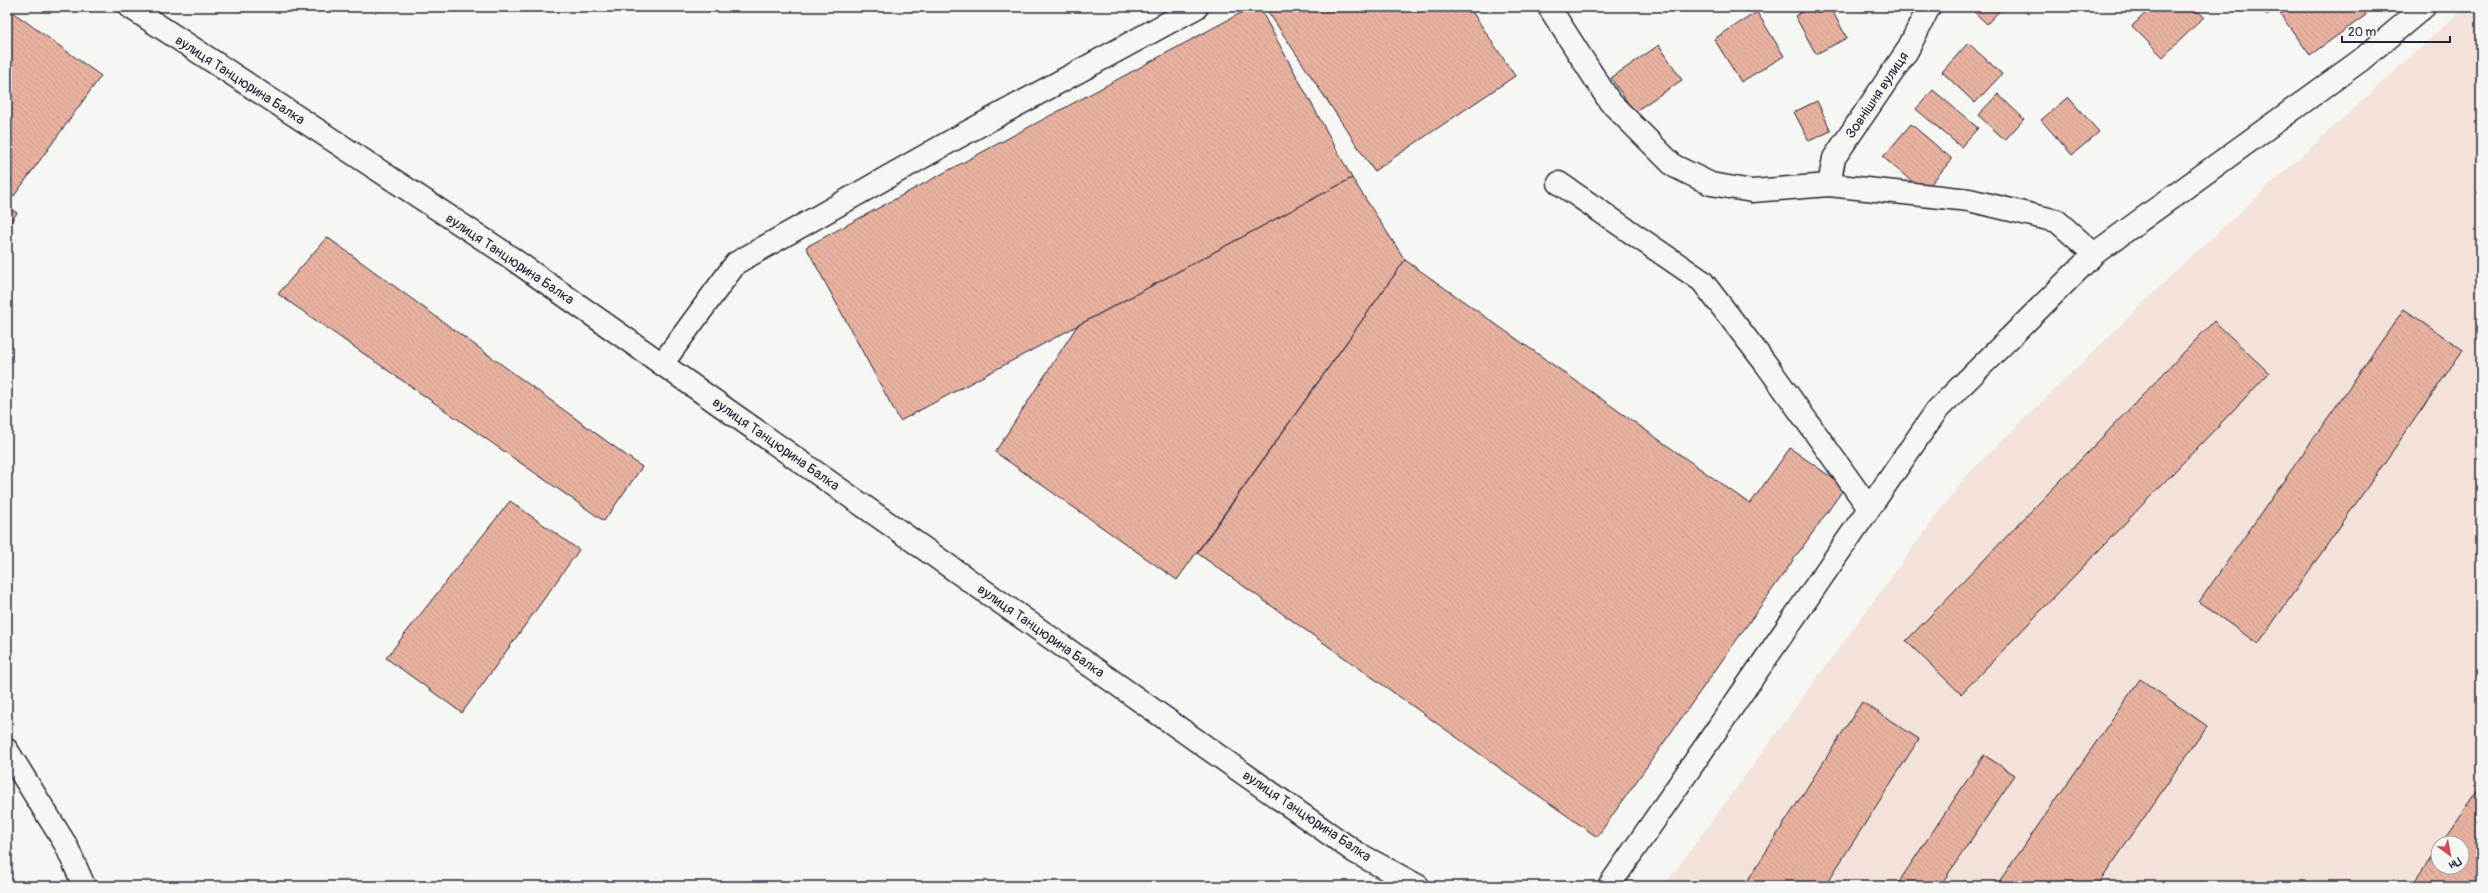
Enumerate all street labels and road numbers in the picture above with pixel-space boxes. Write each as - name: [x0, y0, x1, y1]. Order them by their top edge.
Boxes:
- street label: вулиця Танцюрина Балка: [172, 32, 308, 128]
- street label: Зовнішня вулиця: [1842, 49, 1912, 141]
- street label: вулиця Танцюрина Балка: [443, 210, 577, 308]
- street label: вулиця Танцюрина Балка: [709, 394, 843, 494]
- street label: вулиця Танцюрина Балка: [974, 581, 1108, 681]
- street label: вулиця Танцюрина Балка: [1240, 767, 1374, 865]

